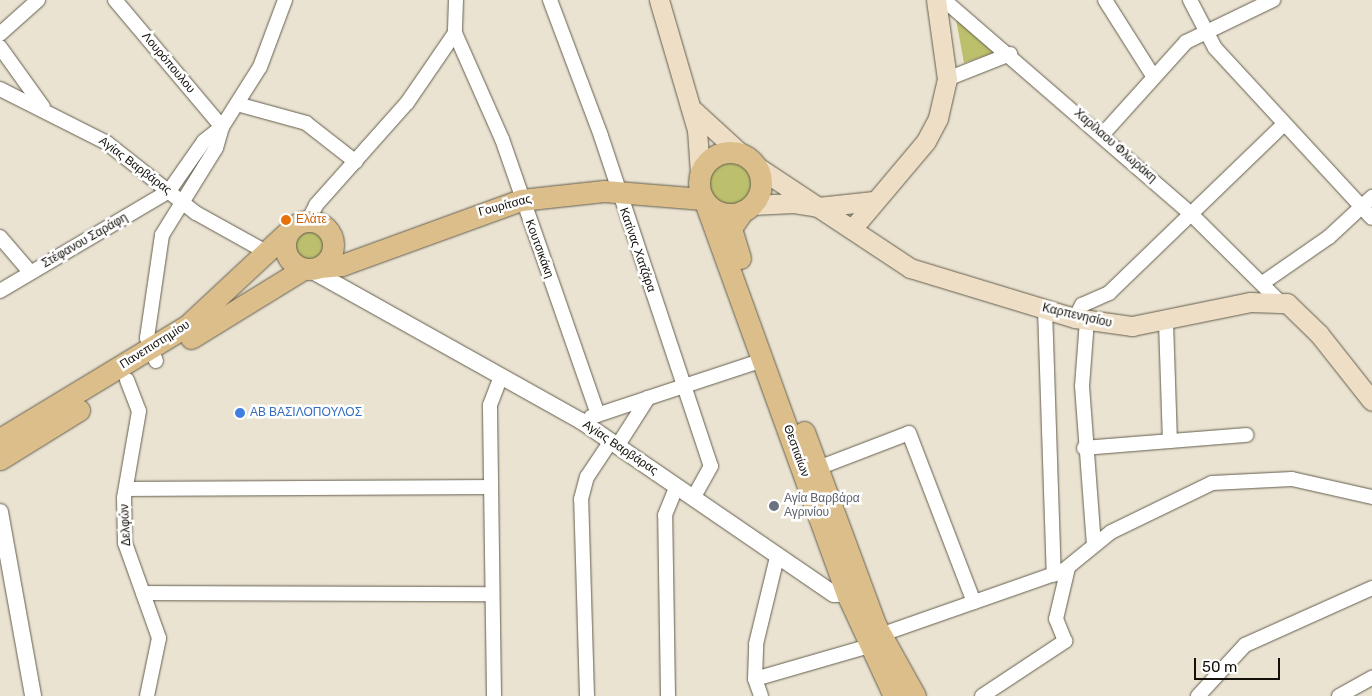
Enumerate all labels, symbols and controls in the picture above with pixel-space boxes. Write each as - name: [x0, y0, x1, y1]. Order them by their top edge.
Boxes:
- street label: Λουρόπουλου: [138, 30, 198, 96]
- street label: Χαρίλαου Φλωράκη: [1071, 106, 1159, 186]
- street label: Αγίας Βαρβάρας: [96, 134, 174, 198]
- street label: Γουρίτσας: [477, 192, 533, 220]
- street label: Κατίνας Χατζάρα: [616, 206, 658, 294]
- street label: Στέφανου Σαράφη: [40, 211, 130, 271]
- place label: Ελάτε: [296, 213, 327, 227]
- marker: Ελάτε: [280, 214, 292, 226]
- street label: Κουτσικάκη: [522, 218, 556, 280]
- street label: Καρπενησίου: [1041, 301, 1113, 331]
- street label: Πανεπιστημίου: [117, 318, 193, 372]
- place label: ΑΒ ΒΑΣΙΛΟΠΟΥΛΟΣ: [250, 406, 362, 420]
- marker: ΑΒ ΒΑΣΙΛΟΠΟΥΛΟΣ: [234, 407, 246, 419]
- street label: Αγίας Βαρβάρας: [580, 418, 660, 478]
- street label: Θεστιαίων: [780, 423, 812, 479]
- place label: Αγία Βαρβάρα Αγρινίου: [784, 492, 860, 520]
- marker: Αγία Βαρβάρα Αγρινίου: [768, 500, 780, 512]
- street label: Δελφών: [118, 504, 134, 546]
- scale bar: [1197, 648, 1283, 680]
- text: 50 m: [1202, 658, 1237, 676]

